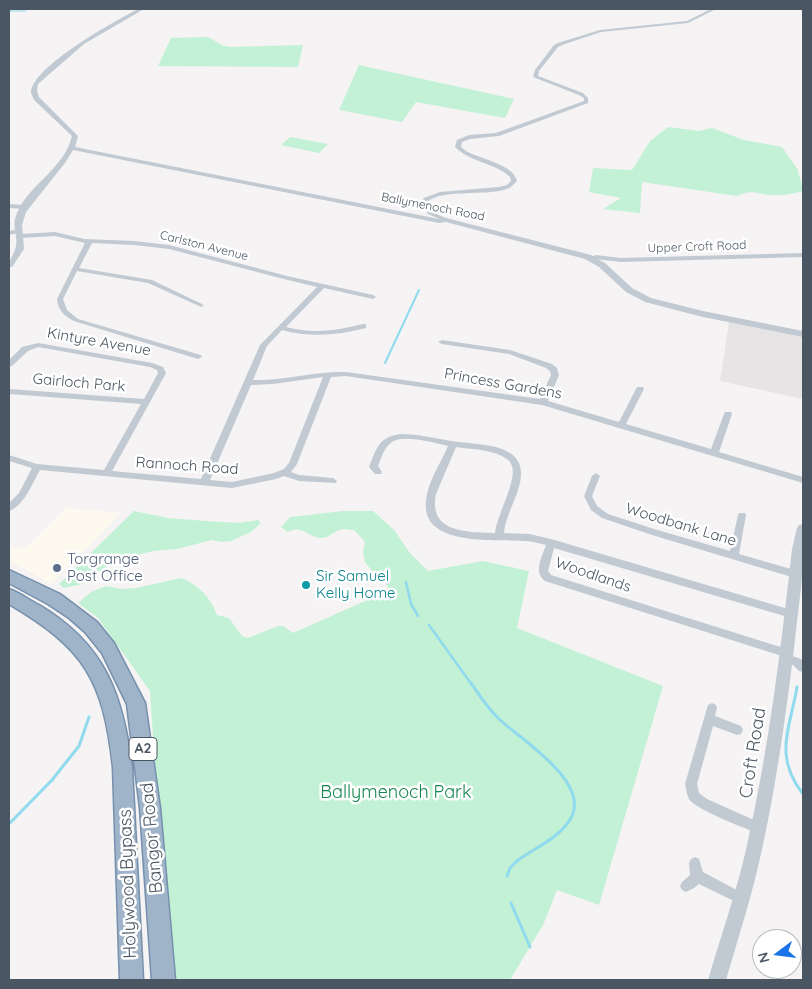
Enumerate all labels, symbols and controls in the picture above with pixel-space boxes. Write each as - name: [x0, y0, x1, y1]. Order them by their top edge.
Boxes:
- street label: Ballymenoch Road: [380, 190, 486, 224]
- street label: Carlston Avenue: [158, 228, 250, 264]
- street label: Upper Croft Road: [647, 238, 747, 256]
- street label: Kintyre Avenue: [46, 324, 152, 360]
- street label: Princess Gardens: [443, 365, 563, 403]
- street label: Gairloch Park: [32, 370, 126, 396]
- street label: Rannoch Road: [135, 453, 239, 479]
- street label: Woodbank Lane: [624, 500, 738, 550]
- place label: Torgrange Post Office: [67, 550, 143, 585]
- street label: Woodlands: [553, 554, 633, 596]
- marker: Torgrange Post Office: [51, 562, 63, 574]
- place label: Sir Samuel Kelly Home: [316, 567, 396, 602]
- marker: Sir Samuel Kelly Home: [300, 579, 312, 591]
- street label: Croft Road: [735, 706, 771, 800]
- road number: A2: [129, 738, 157, 761]
- street label: Bangor Road: [136, 782, 168, 894]
- park label: Ballymenoch Park: [320, 782, 472, 804]
- street label: Holywood Bypass: [115, 809, 141, 959]
- north arrow: [752, 929, 802, 979]
- text: N: [753, 950, 774, 965]

